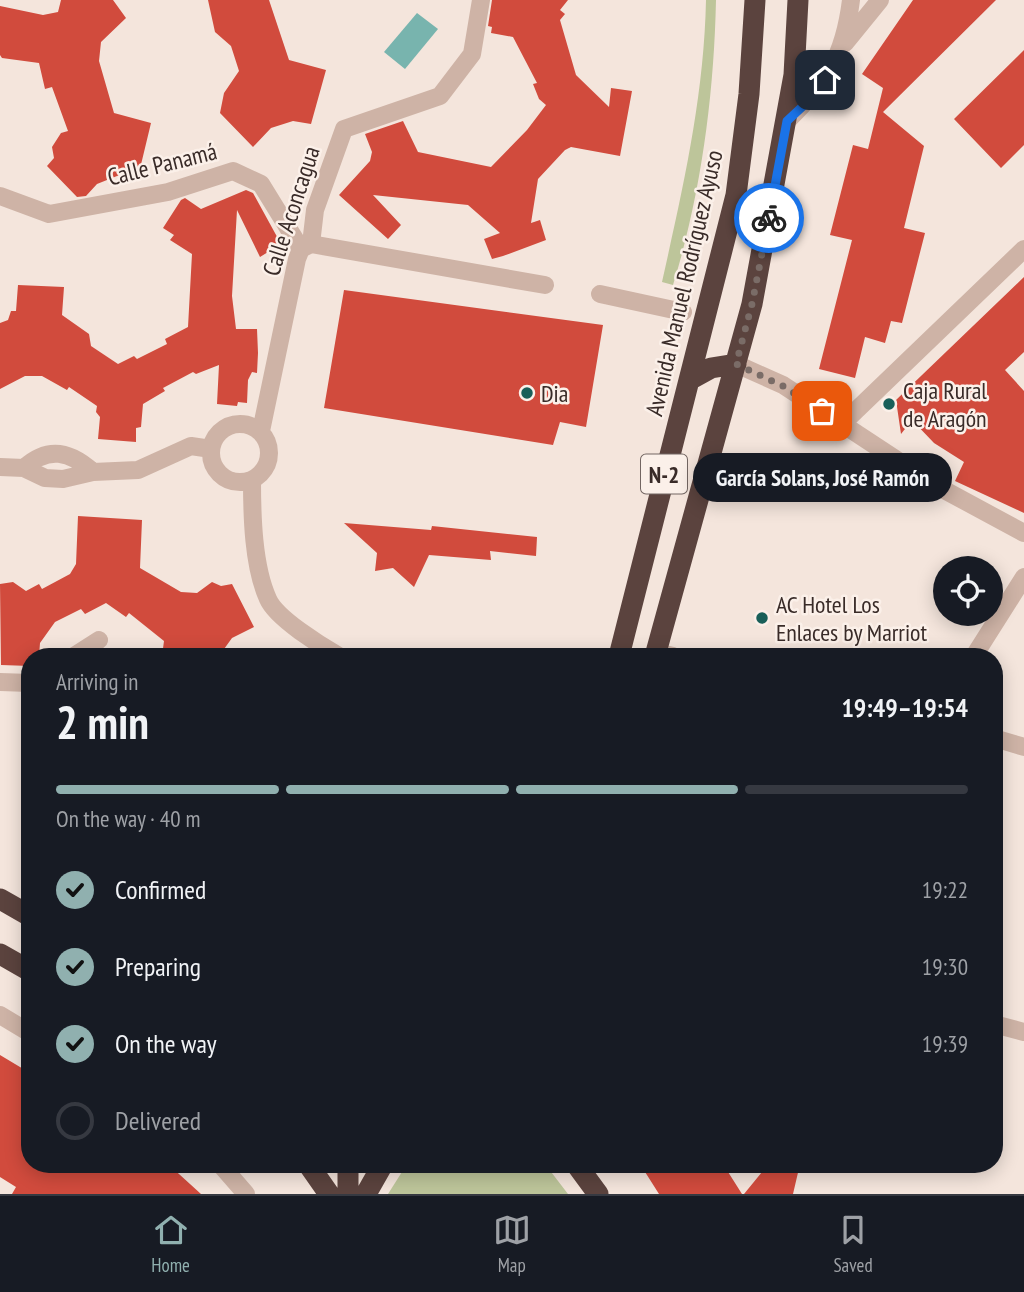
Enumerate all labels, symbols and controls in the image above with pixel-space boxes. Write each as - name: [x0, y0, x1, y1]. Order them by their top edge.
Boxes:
- pin: [795, 50, 855, 110]
- icon: home: [806, 61, 844, 99]
- street label: Calle Panamá: [104, 135, 220, 193]
- street label: Calle Aconcagua: [255, 142, 327, 280]
- street label: Avenida Manuel Rodríguez Ayuso: [638, 147, 730, 419]
- courier: [734, 183, 804, 253]
- icon: bike: [750, 199, 788, 237]
- place label: Caja Rural de Aragón: [903, 375, 987, 434]
- place label: Dia: [541, 378, 568, 409]
- pin: [792, 381, 852, 441]
- marker: Dia: [519, 385, 535, 401]
- icon: bag: [803, 392, 841, 430]
- marker: Caja Rural de Aragón: [881, 396, 897, 412]
- callout: García Solans, José Ramón: [692, 453, 952, 502]
- road number: N-2: [641, 454, 687, 494]
- text: García Solans, José Ramón: [716, 463, 929, 492]
- map controls: [933, 556, 1003, 626]
- button: locate: [933, 556, 1003, 626]
- place label: AC Hotel Los Enlaces by Marriot: [776, 589, 927, 648]
- marker: AC Hotel Los Enlaces by Marriot: [754, 610, 770, 626]
- text: Arriving in: [56, 667, 138, 696]
- text: 19:49–19:54: [841, 691, 968, 724]
- text: 2 min: [56, 692, 149, 752]
- text: On the way · 40 m: [56, 804, 200, 833]
- icon: check: [56, 871, 94, 909]
- text: Confirmed: [115, 873, 206, 906]
- text: 19:22: [922, 875, 968, 904]
- icon: check: [56, 948, 94, 986]
- text: Preparing: [115, 950, 201, 983]
- text: 19:30: [922, 952, 968, 981]
- icon: check: [56, 1025, 94, 1063]
- text: On the way: [115, 1027, 217, 1060]
- text: 19:39: [922, 1029, 968, 1058]
- text: Delivered: [115, 1104, 201, 1137]
- tab: Home: [151, 1211, 190, 1277]
- tab: Map: [493, 1211, 531, 1277]
- tab: Saved: [833, 1211, 873, 1277]

